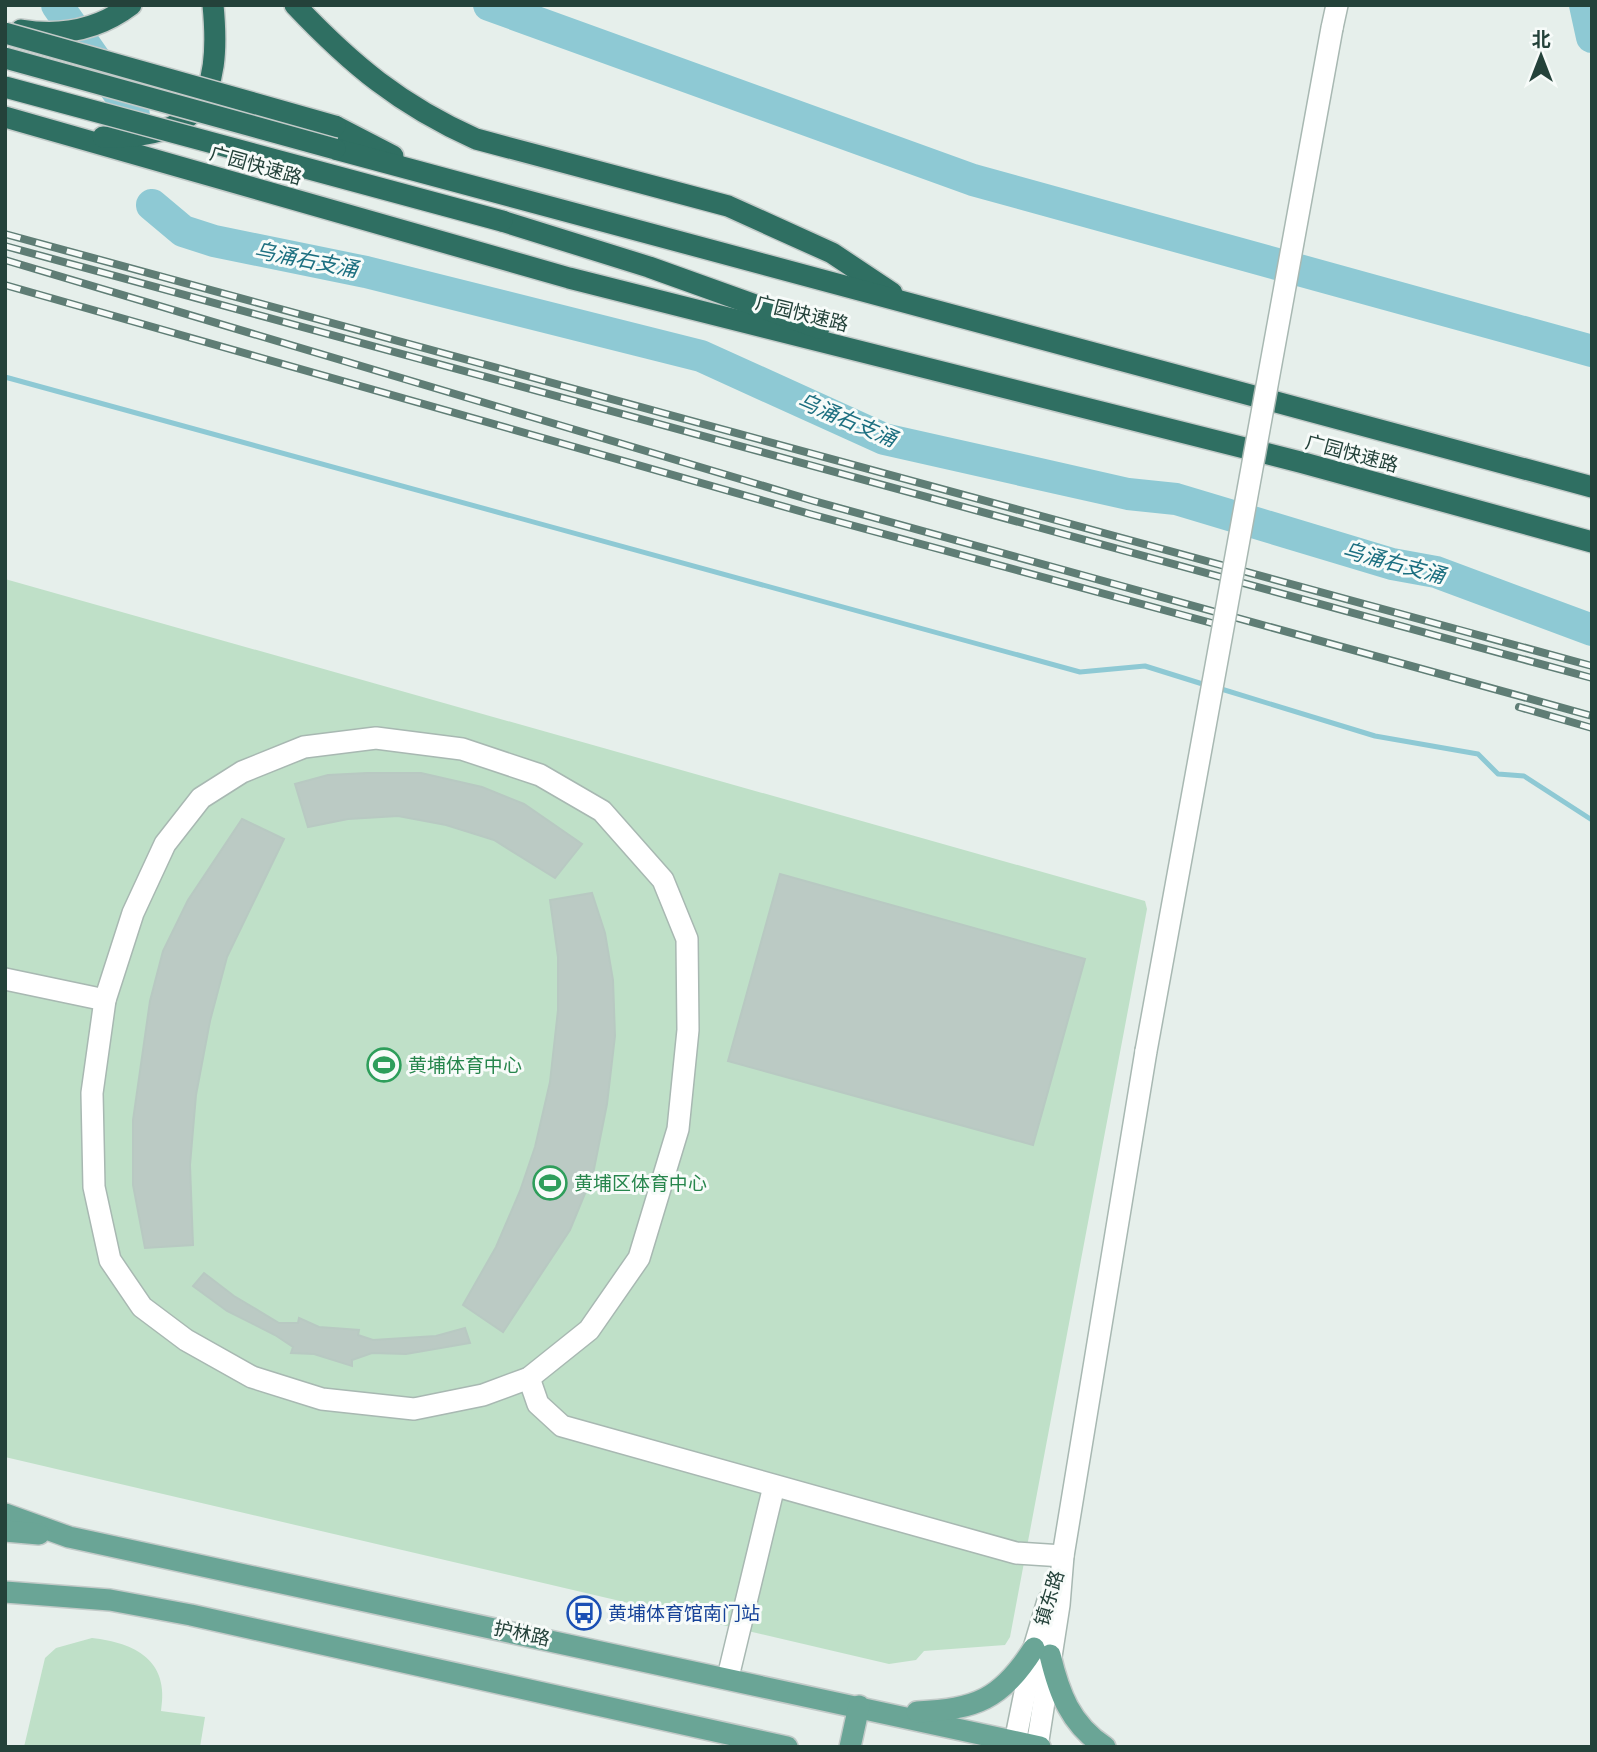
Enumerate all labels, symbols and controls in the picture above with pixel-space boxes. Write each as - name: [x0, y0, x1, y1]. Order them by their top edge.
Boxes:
- north arrow: [1506, 21, 1576, 91]
- text: 北: [1531, 27, 1551, 51]
- street label: 广园快速路: [207, 140, 305, 190]
- water label: 乌涌右支涌: [252, 235, 362, 283]
- street label: 广园快速路: [753, 290, 851, 336]
- water label: 乌涌右支涌: [794, 386, 903, 453]
- street label: 广园快速路: [1303, 429, 1401, 477]
- water label: 乌涌右支涌: [1340, 535, 1451, 590]
- sports icon: 黄埔体育中心: [365, 1046, 403, 1084]
- place label: 黄埔体育中心: [408, 1053, 522, 1077]
- sports icon: 黄埔区体育中心: [531, 1164, 569, 1202]
- place label: 黄埔区体育中心: [574, 1171, 707, 1195]
- street label: 镇东路: [1029, 1567, 1069, 1629]
- bus stop icon: 黄埔体育馆南门站: [565, 1594, 603, 1632]
- place label: 黄埔体育馆南门站: [608, 1601, 760, 1625]
- street label: 护林路: [492, 1615, 552, 1651]

